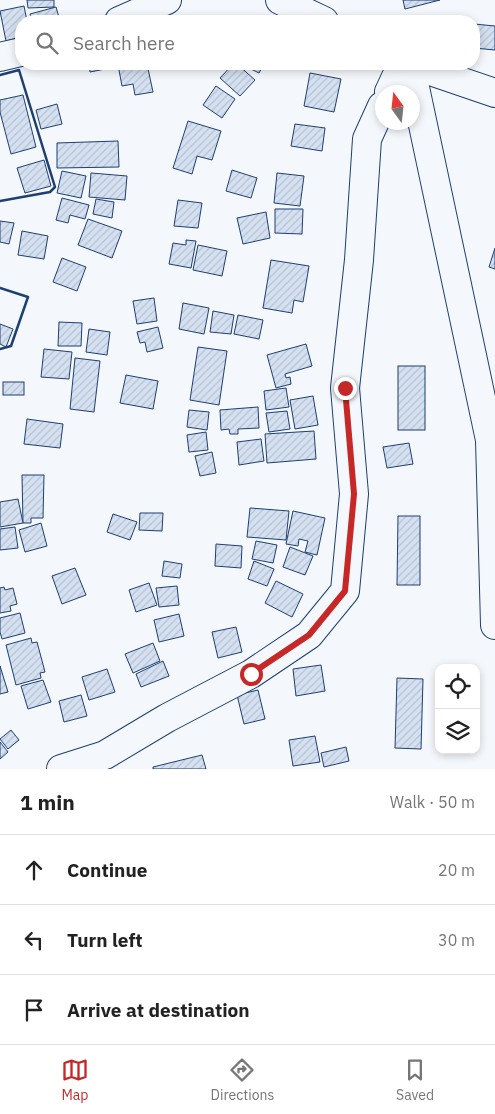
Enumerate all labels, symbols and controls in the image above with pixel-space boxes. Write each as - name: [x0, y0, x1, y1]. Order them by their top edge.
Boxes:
- search box: [15, 15, 480, 70]
- icon: search: [33, 29, 61, 57]
- text: Search here: [73, 31, 175, 55]
- north arrow: [375, 85, 420, 130]
- route end: [334, 377, 357, 400]
- route start: [240, 663, 263, 686]
- map controls: [435, 664, 480, 754]
- button: locate: [435, 664, 480, 709]
- button: layers: [435, 709, 480, 754]
- text: 1 min: [20, 788, 75, 816]
- text: Walk · 50 m: [390, 792, 475, 812]
- icon: ahead: [20, 856, 48, 884]
- text: Continue: [67, 858, 147, 882]
- text: 20 m: [438, 860, 475, 880]
- icon: left: [20, 926, 48, 954]
- text: Turn left: [67, 928, 143, 952]
- text: 30 m: [438, 930, 475, 950]
- icon: arrive: [20, 996, 48, 1024]
- text: Arrive at destination: [67, 998, 250, 1022]
- tab: Map: [61, 1056, 89, 1104]
- tab: Directions: [211, 1056, 274, 1104]
- tab: Saved: [396, 1056, 434, 1104]

